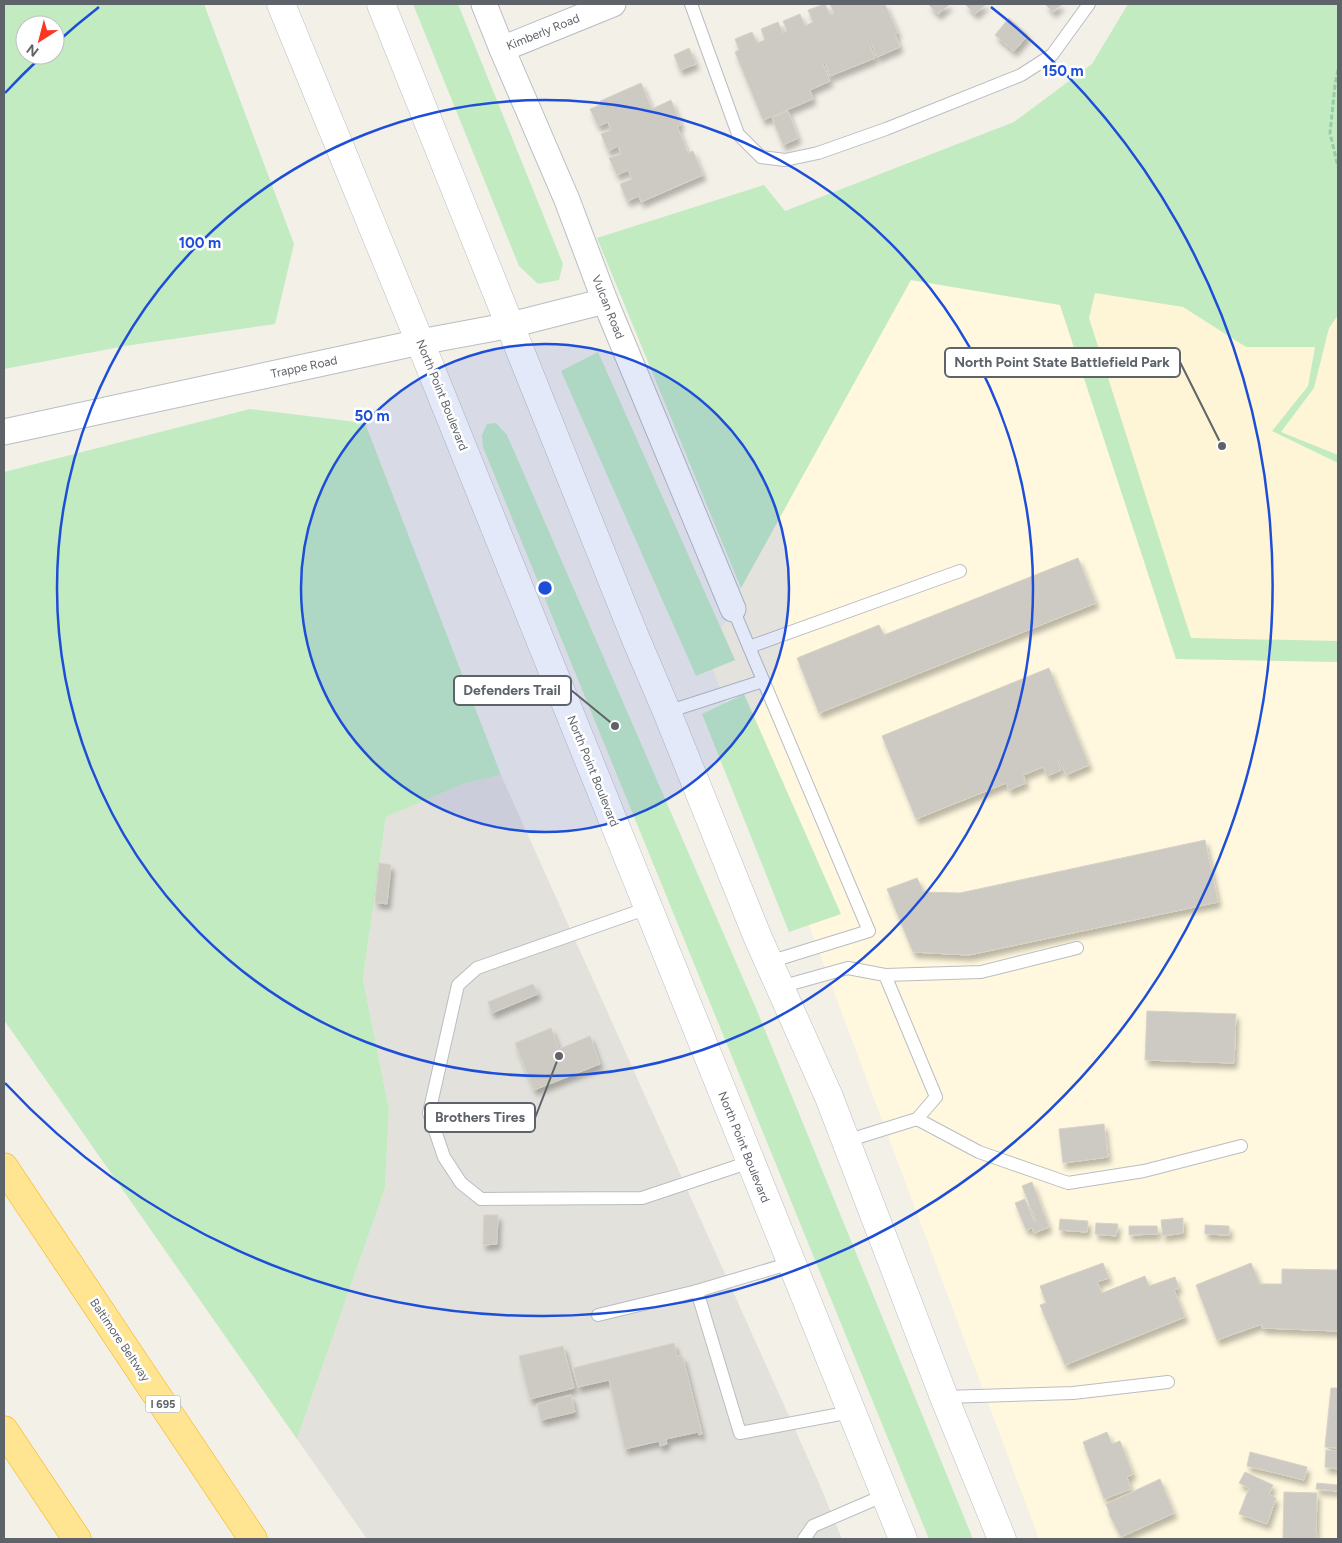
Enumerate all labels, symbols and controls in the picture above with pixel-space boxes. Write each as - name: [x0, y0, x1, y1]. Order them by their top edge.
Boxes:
- street label: Kimberly Road: [504, 11, 582, 53]
- north arrow: [15, 15, 65, 65]
- text: N: [23, 40, 42, 60]
- text: 150 m: [1042, 62, 1084, 80]
- text: 100 m: [179, 234, 221, 252]
- street label: Vulcan Road: [589, 273, 627, 341]
- street label: North Point Boulevard: [413, 337, 471, 453]
- callout: North Point State Battlefield Park: [945, 348, 1180, 377]
- street label: Trappe Road: [269, 353, 339, 381]
- text: North Point State Battlefield Park: [954, 354, 1170, 371]
- text: 50 m: [354, 407, 390, 425]
- centre of rings: [536, 579, 554, 597]
- callout: Defenders Trail: [454, 676, 571, 705]
- text: Defenders Trail: [463, 682, 561, 699]
- street label: North Point Boulevard: [564, 713, 622, 829]
- street label: North Point Boulevard: [715, 1089, 773, 1205]
- callout: Brothers Tires: [425, 1103, 535, 1132]
- text: Brothers Tires: [435, 1109, 525, 1126]
- street label: Baltimore Beltway: [87, 1296, 153, 1385]
- road number: I 695: [146, 1396, 180, 1412]

